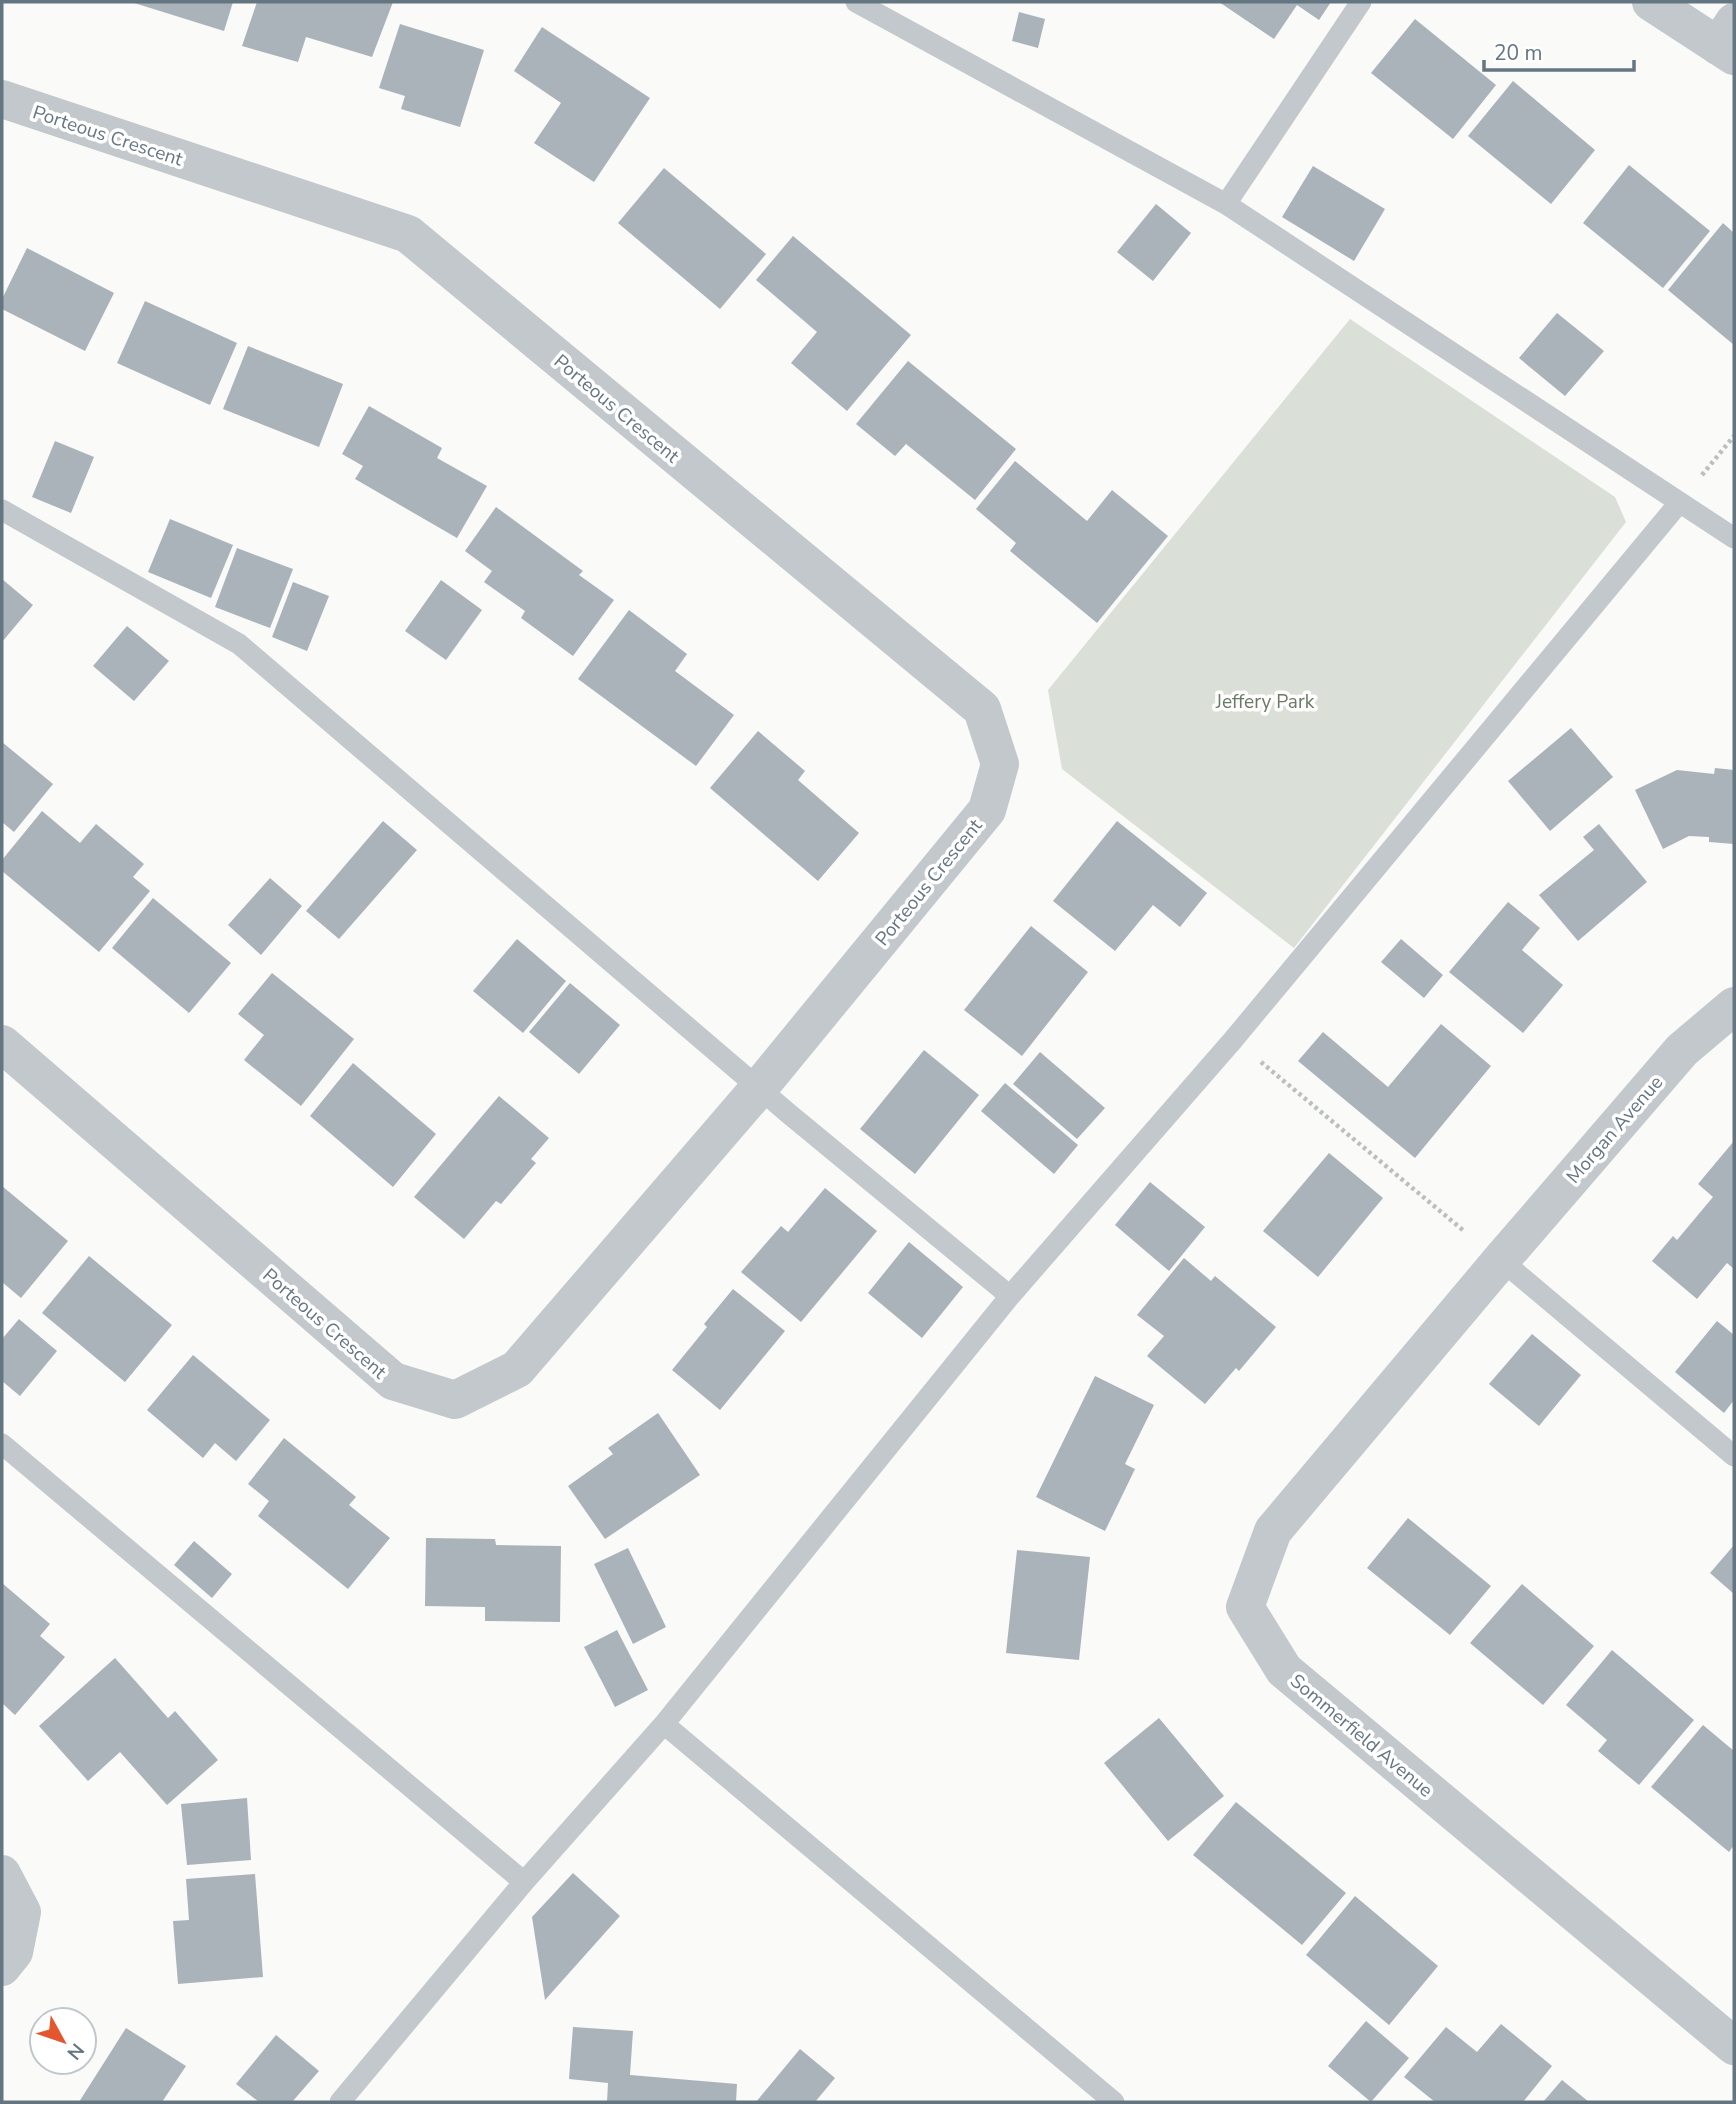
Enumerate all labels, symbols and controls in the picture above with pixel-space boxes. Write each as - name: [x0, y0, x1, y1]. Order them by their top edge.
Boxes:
- scale bar: [1484, 28, 1634, 72]
- text: 20 m: [1494, 39, 1543, 67]
- street label: Porteous Crescent: [29, 99, 186, 173]
- street label: Porteous Crescent: [548, 349, 685, 469]
- park label: Jeffery Park: [1215, 689, 1315, 715]
- street label: Porteous Crescent: [870, 813, 988, 952]
- street label: Morgan Avenue: [1561, 1070, 1669, 1189]
- street label: Porteous Crescent: [257, 1263, 392, 1385]
- street label: Sommerfield Avenue: [1284, 1668, 1438, 1803]
- north arrow: [28, 2006, 98, 2076]
- text: N: [61, 2037, 90, 2065]

